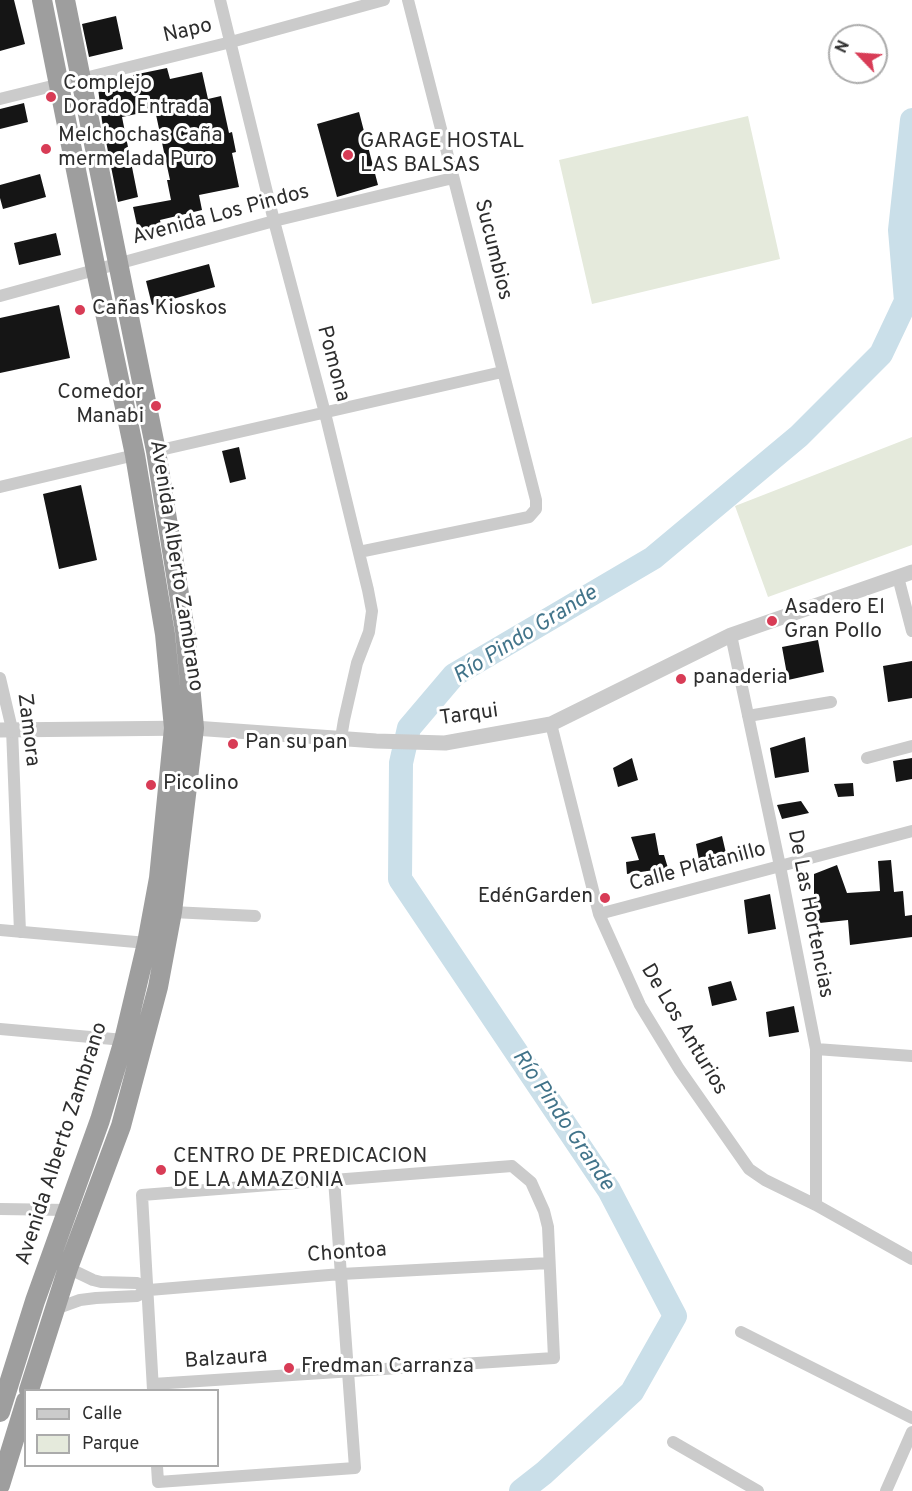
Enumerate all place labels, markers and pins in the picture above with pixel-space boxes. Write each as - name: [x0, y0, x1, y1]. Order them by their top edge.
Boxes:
- place label: Complejo Dorado Entrada: [63, 72, 209, 122]
- marker: Complejo Dorado Entrada: [44, 90, 58, 104]
- place label: Melchochas Caña mermelada Puro: [58, 124, 222, 174]
- place label: GARAGE HOSTAL LAS BALSAS: [360, 130, 524, 180]
- marker: Melchochas Caña mermelada Puro: [39, 142, 53, 156]
- marker: GARAGE HOSTAL LAS BALSAS: [341, 148, 355, 162]
- place label: Cañas Kioskos: [92, 297, 227, 323]
- marker: Cañas Kioskos: [73, 303, 87, 317]
- place label: Comedor Manabi: [57, 381, 144, 431]
- marker: Comedor Manabi: [149, 399, 163, 413]
- place label: Asadero El Gran Pollo: [784, 596, 885, 646]
- marker: Asadero El Gran Pollo: [765, 614, 779, 628]
- place label: panaderia: [693, 666, 788, 692]
- marker: panaderia: [674, 672, 688, 686]
- place label: Pan su pan: [245, 731, 348, 757]
- marker: Pan su pan: [226, 737, 240, 751]
- place label: Picolino: [163, 772, 239, 798]
- marker: Picolino: [144, 778, 158, 792]
- place label: EdénGarden: [478, 885, 593, 911]
- marker: EdénGarden: [598, 891, 612, 905]
- place label: CENTRO DE PREDICACION DE LA AMAZONIA: [173, 1145, 427, 1195]
- marker: CENTRO DE PREDICACION DE LA AMAZONIA: [154, 1163, 168, 1177]
- place label: Fredman Carranza: [301, 1355, 474, 1381]
- marker: Fredman Carranza: [282, 1361, 296, 1375]

